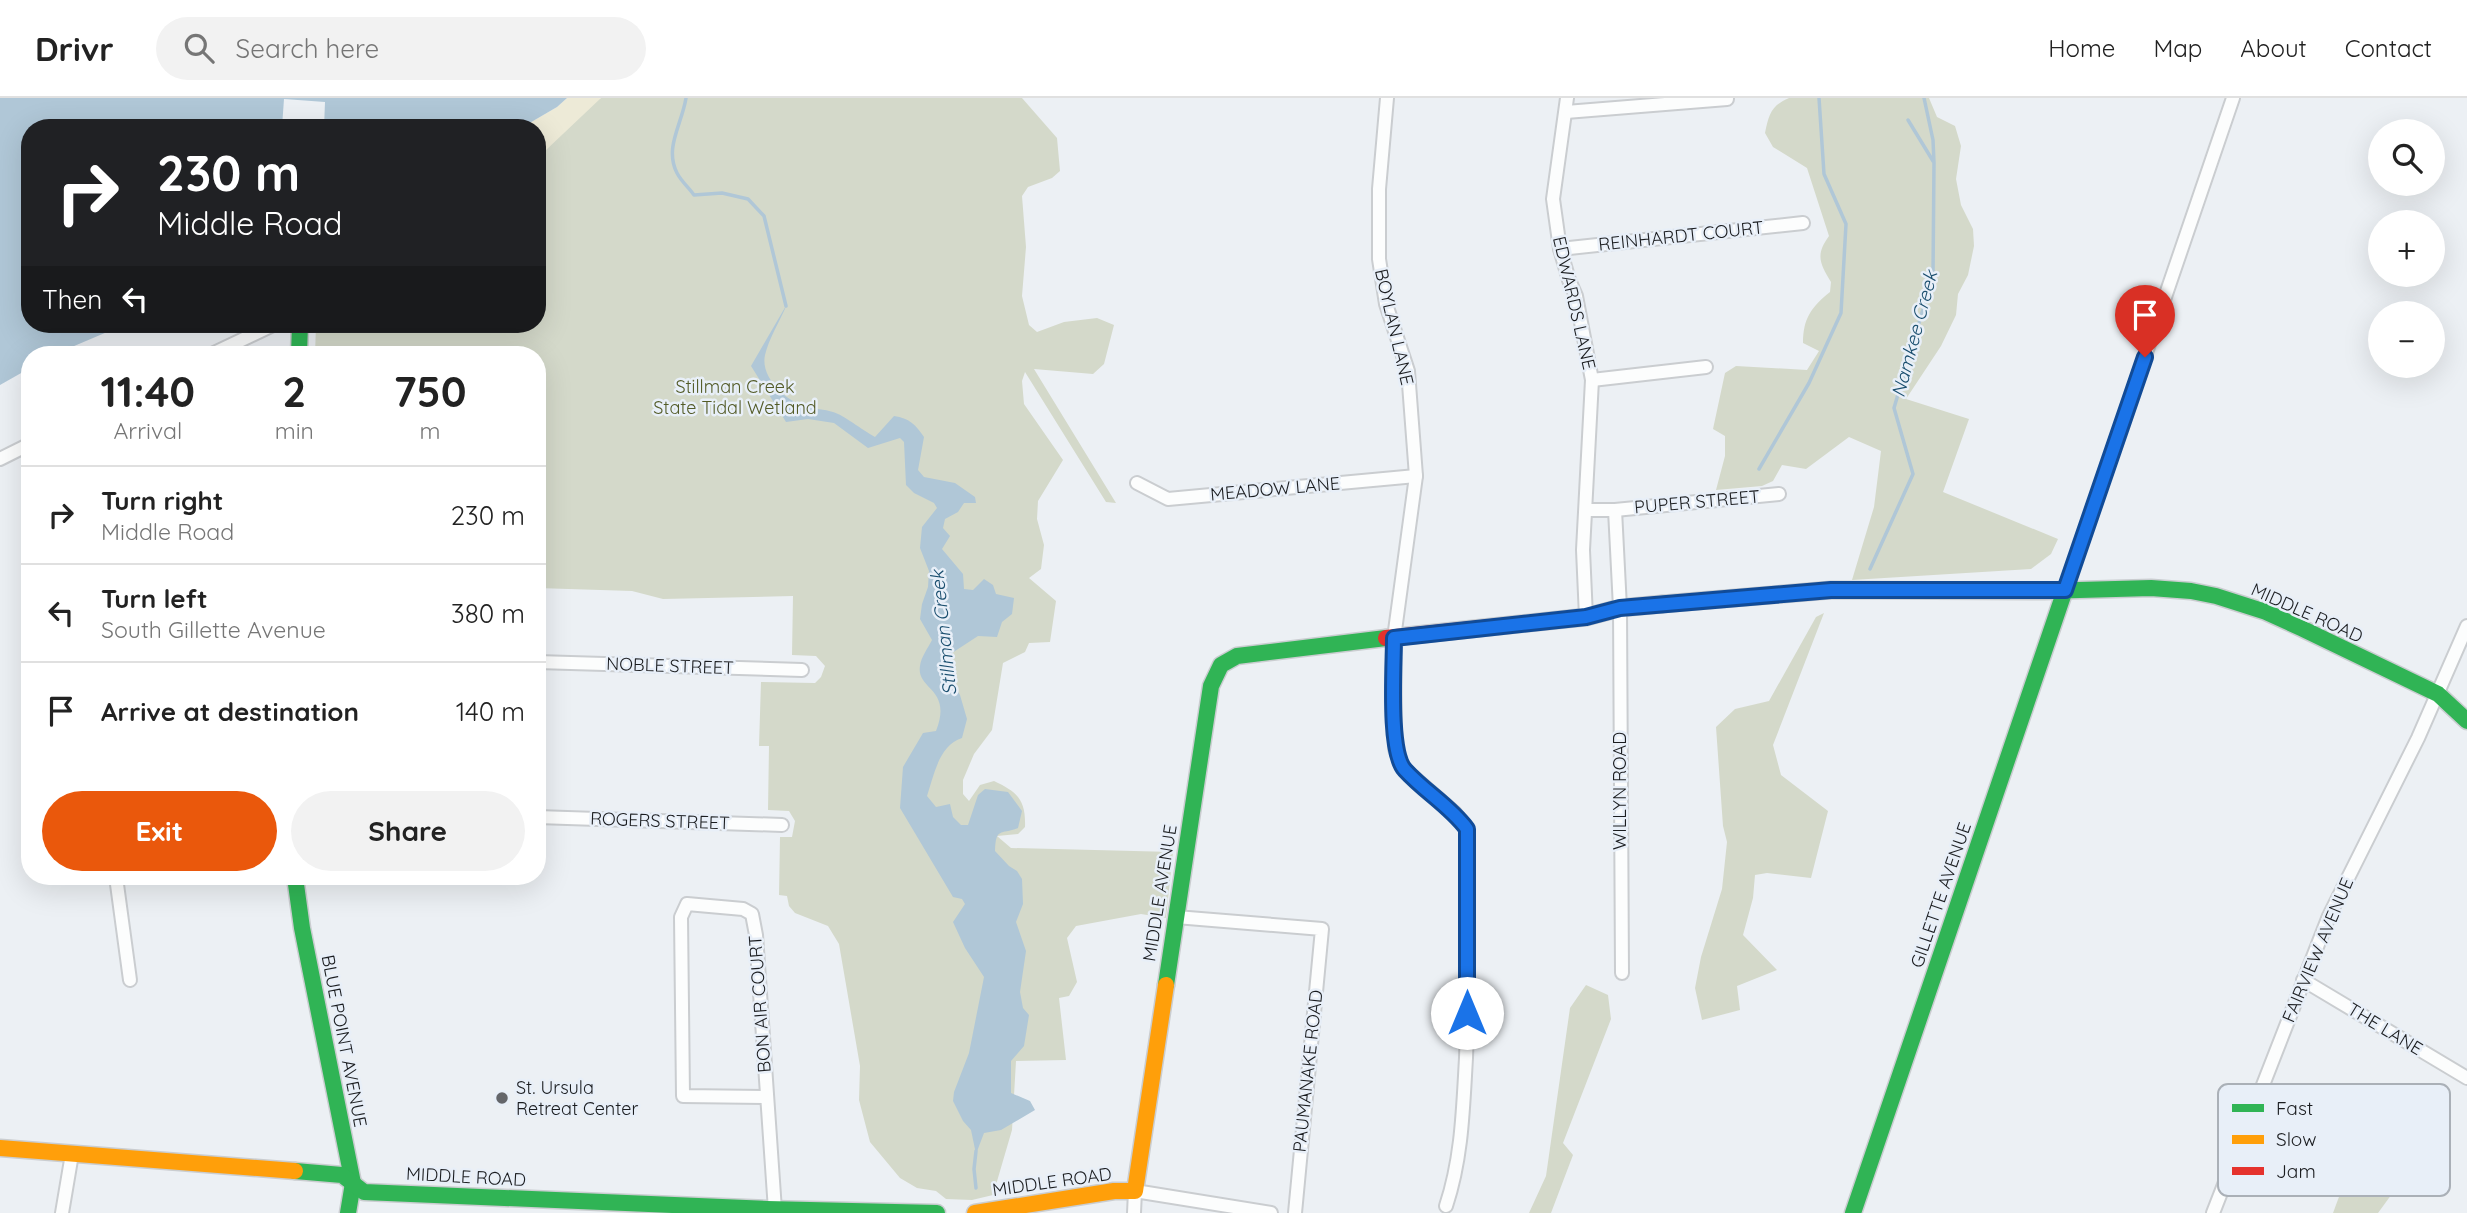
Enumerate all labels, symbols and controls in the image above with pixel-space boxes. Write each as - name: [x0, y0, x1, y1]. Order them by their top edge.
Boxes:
- search box: [156, 17, 646, 80]
- text: Drivr: [35, 28, 114, 69]
- icon: search: [180, 29, 218, 67]
- text: Search here: [236, 32, 379, 65]
- text: Home: [2048, 33, 2115, 63]
- text: Map: [2153, 33, 2202, 63]
- text: About: [2240, 33, 2307, 63]
- text: Contact: [2345, 33, 2432, 63]
- map controls: [2368, 119, 2445, 378]
- button: search: [2368, 119, 2445, 196]
- text: 230 m: [157, 142, 300, 203]
- icon: right: [42, 147, 133, 238]
- text: Middle Road: [157, 203, 342, 243]
- button: +: [2368, 210, 2445, 287]
- street label: REINHARDT COURT: [1597, 215, 1765, 256]
- street label: EDWARDS LANE: [1548, 234, 1601, 372]
- street label: BOYLAN LANE: [1370, 266, 1419, 387]
- water label: Namkee Creek: [1886, 266, 1943, 400]
- icon: left: [116, 280, 154, 318]
- text: Then: [42, 283, 102, 316]
- pin: [2115, 285, 2175, 357]
- icon: arrive: [2126, 296, 2164, 334]
- button: −: [2368, 301, 2445, 378]
- text: 11:40: [101, 365, 195, 418]
- text: 2: [282, 365, 306, 418]
- text: 750: [393, 365, 466, 418]
- park label: Stillman Creek State Tidal Wetland: [653, 375, 817, 419]
- text: Arrival: [113, 416, 182, 445]
- text: min: [275, 416, 314, 445]
- text: m: [419, 416, 440, 445]
- street label: MEADOW LANE: [1209, 471, 1341, 506]
- text: Turn right: [101, 484, 223, 517]
- street label: PUPER STREET: [1633, 485, 1761, 518]
- icon: right: [42, 496, 80, 534]
- text: 230 m: [451, 499, 525, 532]
- text: Middle Road: [101, 517, 234, 546]
- water label: Stillman Creek: [924, 567, 962, 697]
- street label: MIDDLE ROAD: [2248, 578, 2367, 648]
- text: Turn left: [101, 582, 208, 615]
- icon: left: [42, 594, 80, 632]
- text: 380 m: [451, 597, 525, 630]
- text: South Gillette Avenue: [101, 615, 326, 644]
- street label: NOBLE STREET: [606, 652, 734, 679]
- icon: arrive: [42, 692, 80, 730]
- text: Arrive at destination: [101, 695, 359, 728]
- text: 140 m: [456, 695, 525, 728]
- street label: WILLYN ROAD: [1608, 732, 1631, 850]
- button: Exit: [42, 791, 277, 871]
- button: Share: [291, 791, 525, 871]
- street label: ROGERS STREET: [590, 807, 730, 834]
- street label: GILLETTE AVENUE: [1905, 819, 1976, 971]
- street label: MIDDLE AVENUE: [1137, 823, 1182, 963]
- street label: FAIRVIEW AVENUE: [2277, 874, 2358, 1026]
- street label: BON AIR COURT: [743, 934, 776, 1074]
- street label: BLUE POINT AVENUE: [316, 953, 372, 1129]
- position arrow: [1430, 976, 1504, 1050]
- street label: PAUMANAKE ROAD: [1288, 989, 1327, 1153]
- street label: THE LANE: [2344, 997, 2427, 1060]
- place label: St. Ursula Retreat Center: [516, 1076, 638, 1120]
- legend: [2218, 1084, 2450, 1196]
- marker: St. Ursula Retreat Center: [494, 1090, 510, 1106]
- text: Fast: [2276, 1096, 2313, 1120]
- text: Slow: [2276, 1127, 2317, 1151]
- text: Jam: [2276, 1159, 2316, 1183]
- street label: MIDDLE ROAD: [405, 1162, 527, 1191]
- street label: MIDDLE ROAD: [991, 1162, 1113, 1201]

